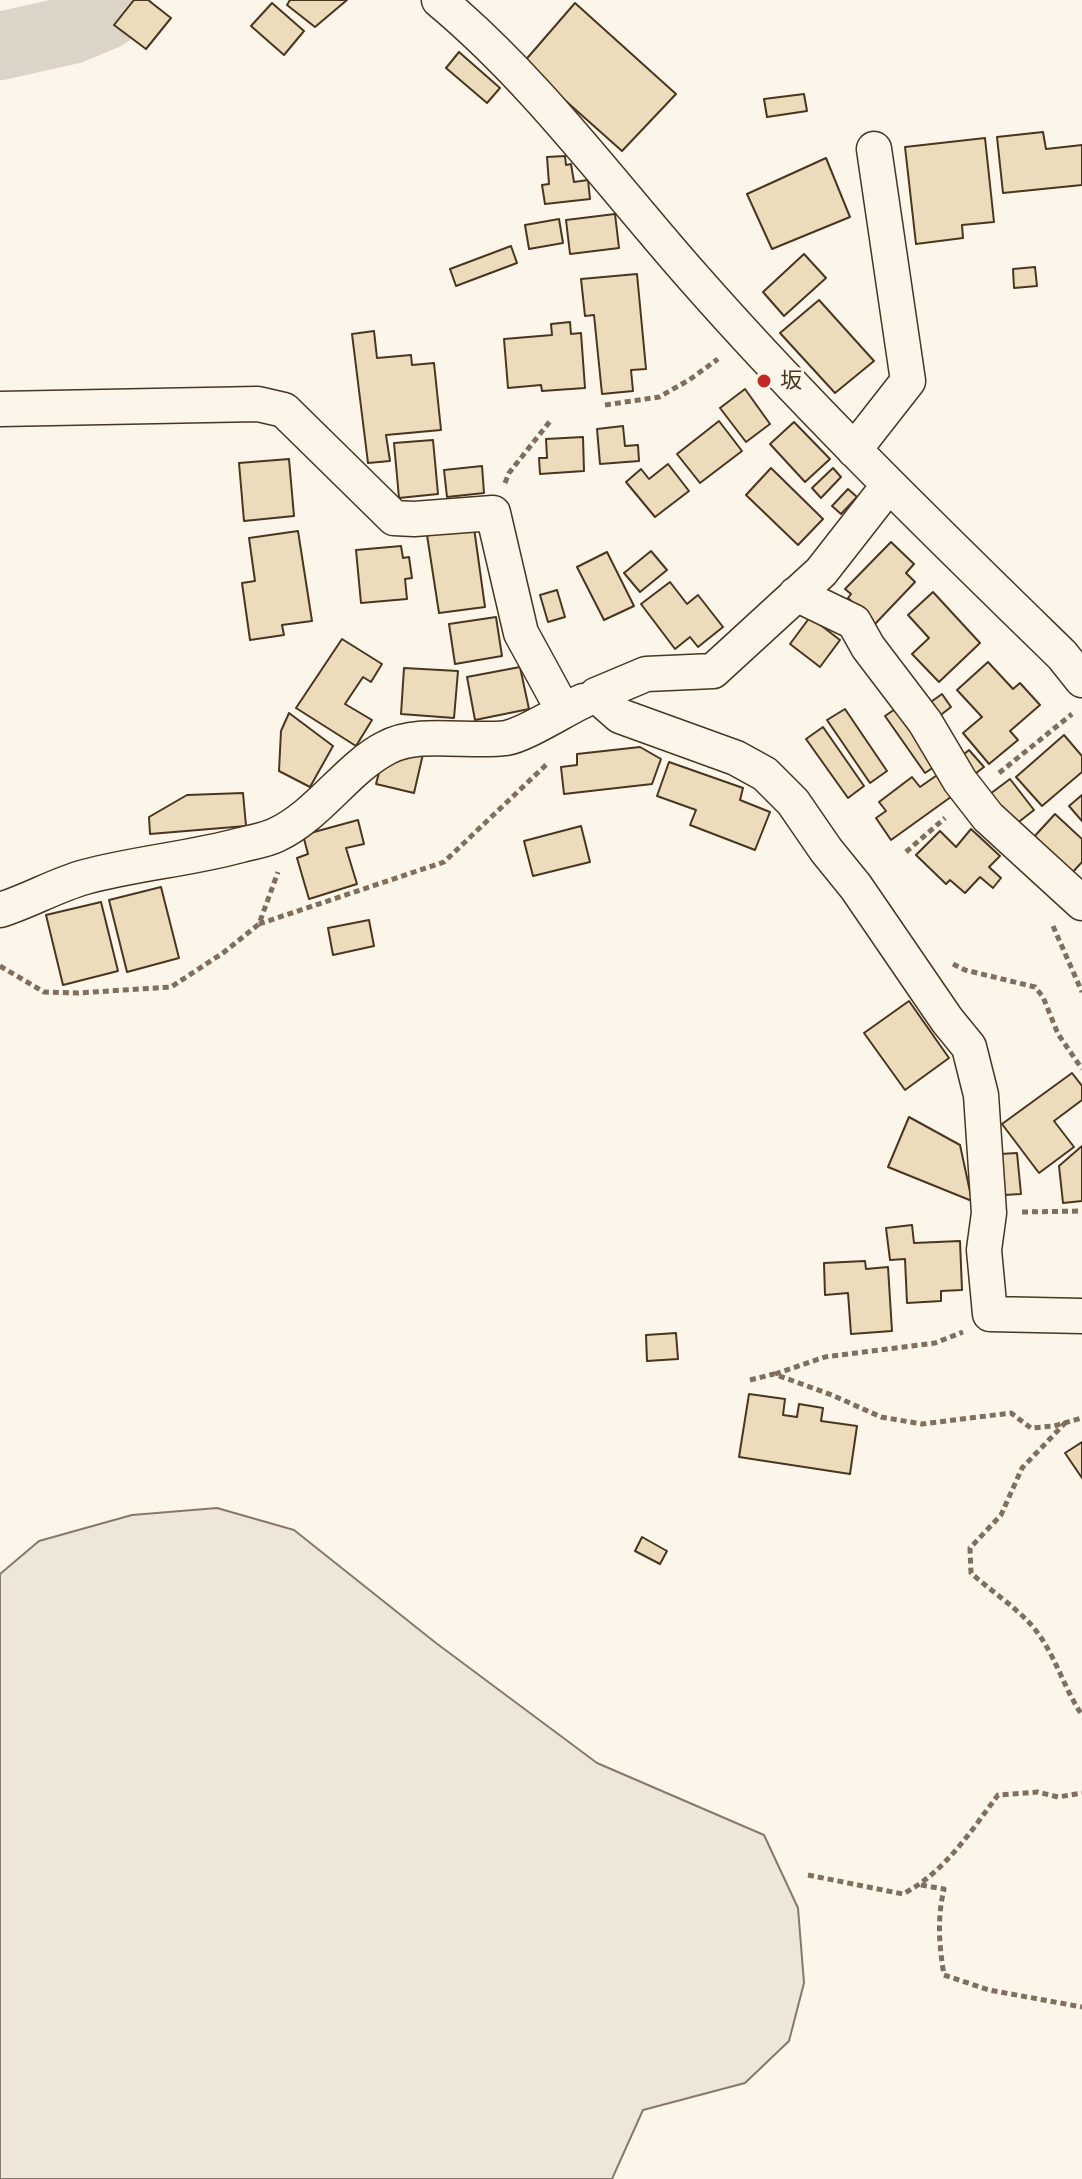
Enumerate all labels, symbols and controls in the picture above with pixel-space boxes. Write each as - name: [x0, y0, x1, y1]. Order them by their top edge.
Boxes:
- place label: 坂: [780, 368, 802, 394]
- marker: 坂: [755, 372, 773, 390]

